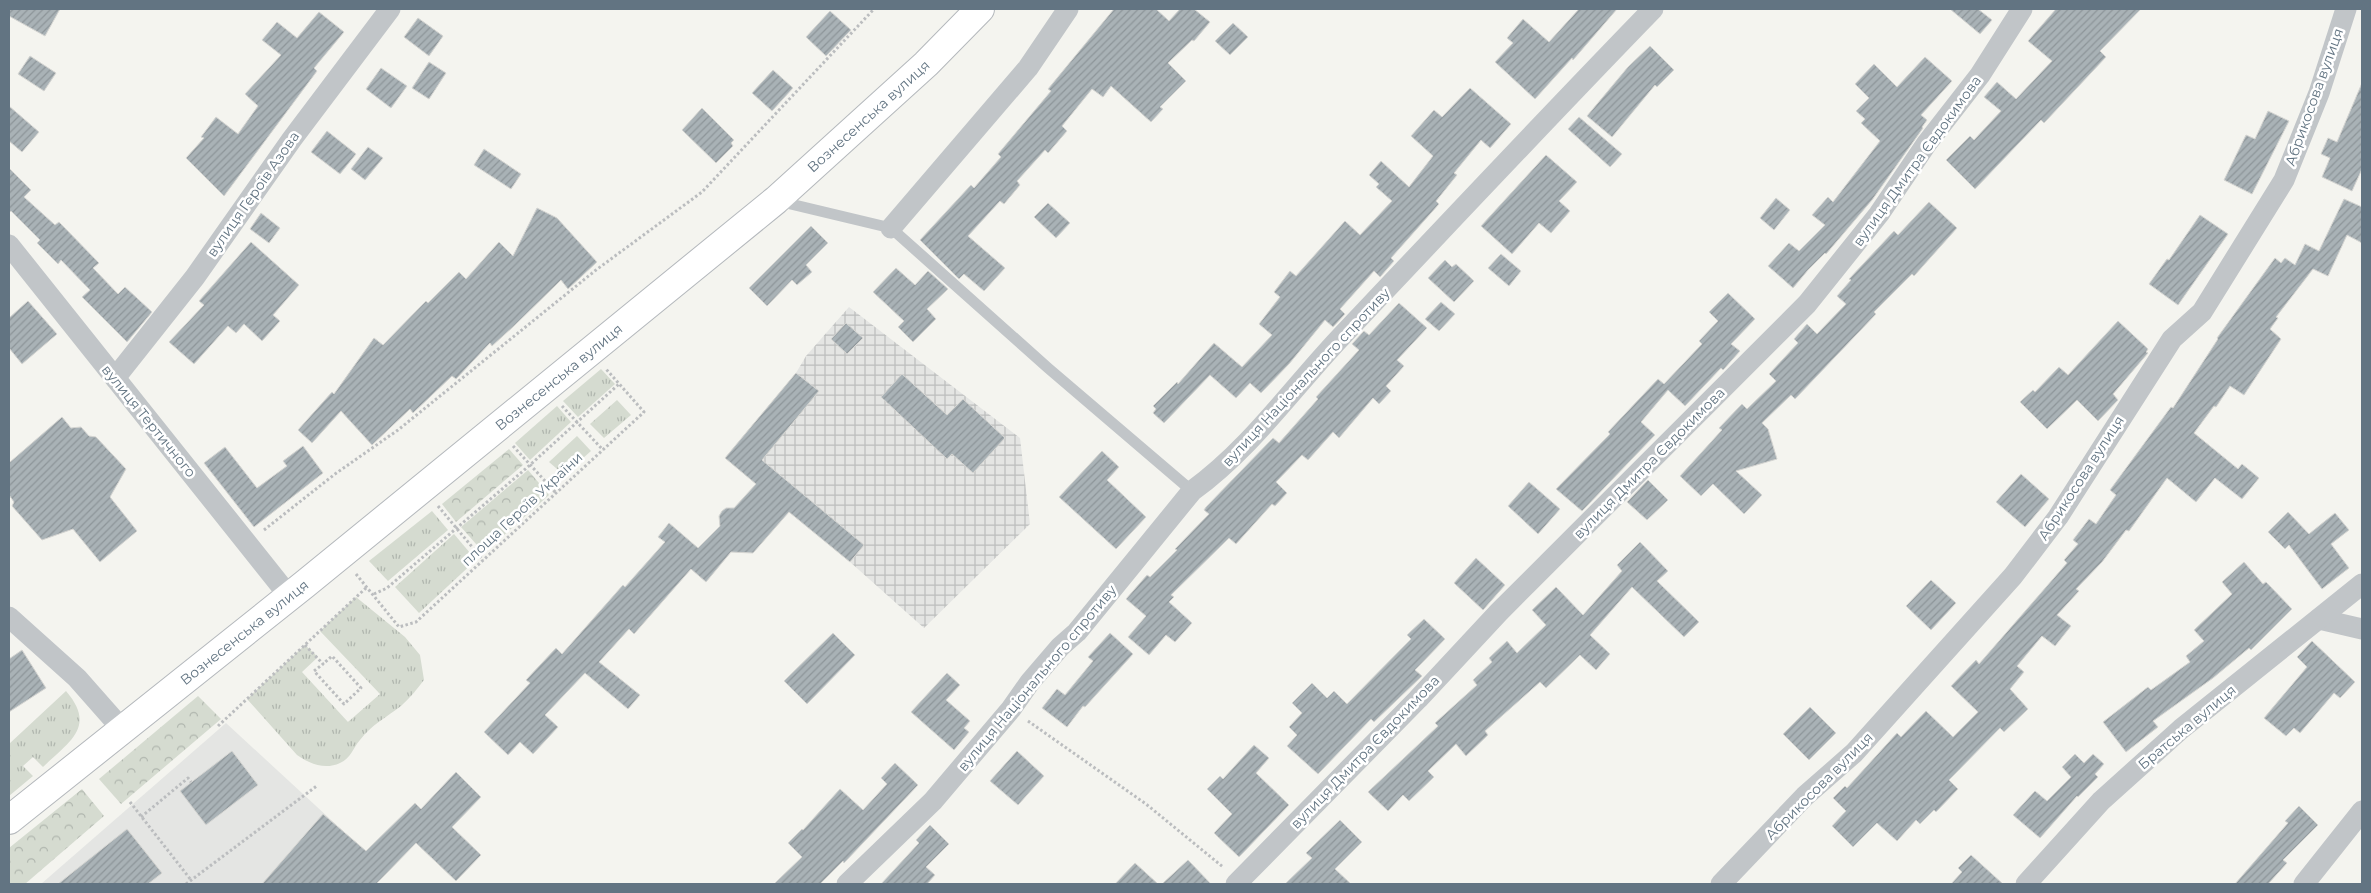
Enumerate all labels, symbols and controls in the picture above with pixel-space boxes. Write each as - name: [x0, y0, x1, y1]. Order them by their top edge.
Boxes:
- street label: Абрикосова вулиця: [2281, 26, 2347, 168]
- street label: Вознесенська вулиця: [803, 56, 933, 176]
- street label: вулиця Дмитра Євдокимова: [1849, 72, 1985, 250]
- street label: вулиця Героїв Азова: [203, 128, 303, 260]
- street label: вулиця Національного спротиву: [1218, 284, 1394, 470]
- street label: Вознесенська вулиця: [491, 320, 626, 434]
- street label: вулиця Тертичного: [98, 361, 200, 481]
- street label: вулиця Дмитра Євдокимова: [1570, 384, 1728, 542]
- street label: Абрикосова вулиця: [2034, 412, 2128, 544]
- street label: площа Героїв України: [458, 448, 586, 570]
- street label: Вознесенська вулиця: [177, 576, 312, 689]
- street label: вулиця Національного спротиву: [954, 581, 1120, 775]
- street label: вулиця Дмитра Євдокимова: [1287, 671, 1443, 833]
- street label: Братська вулиця: [2134, 681, 2240, 773]
- street label: Абрикосова вулиця: [1761, 728, 1877, 844]

